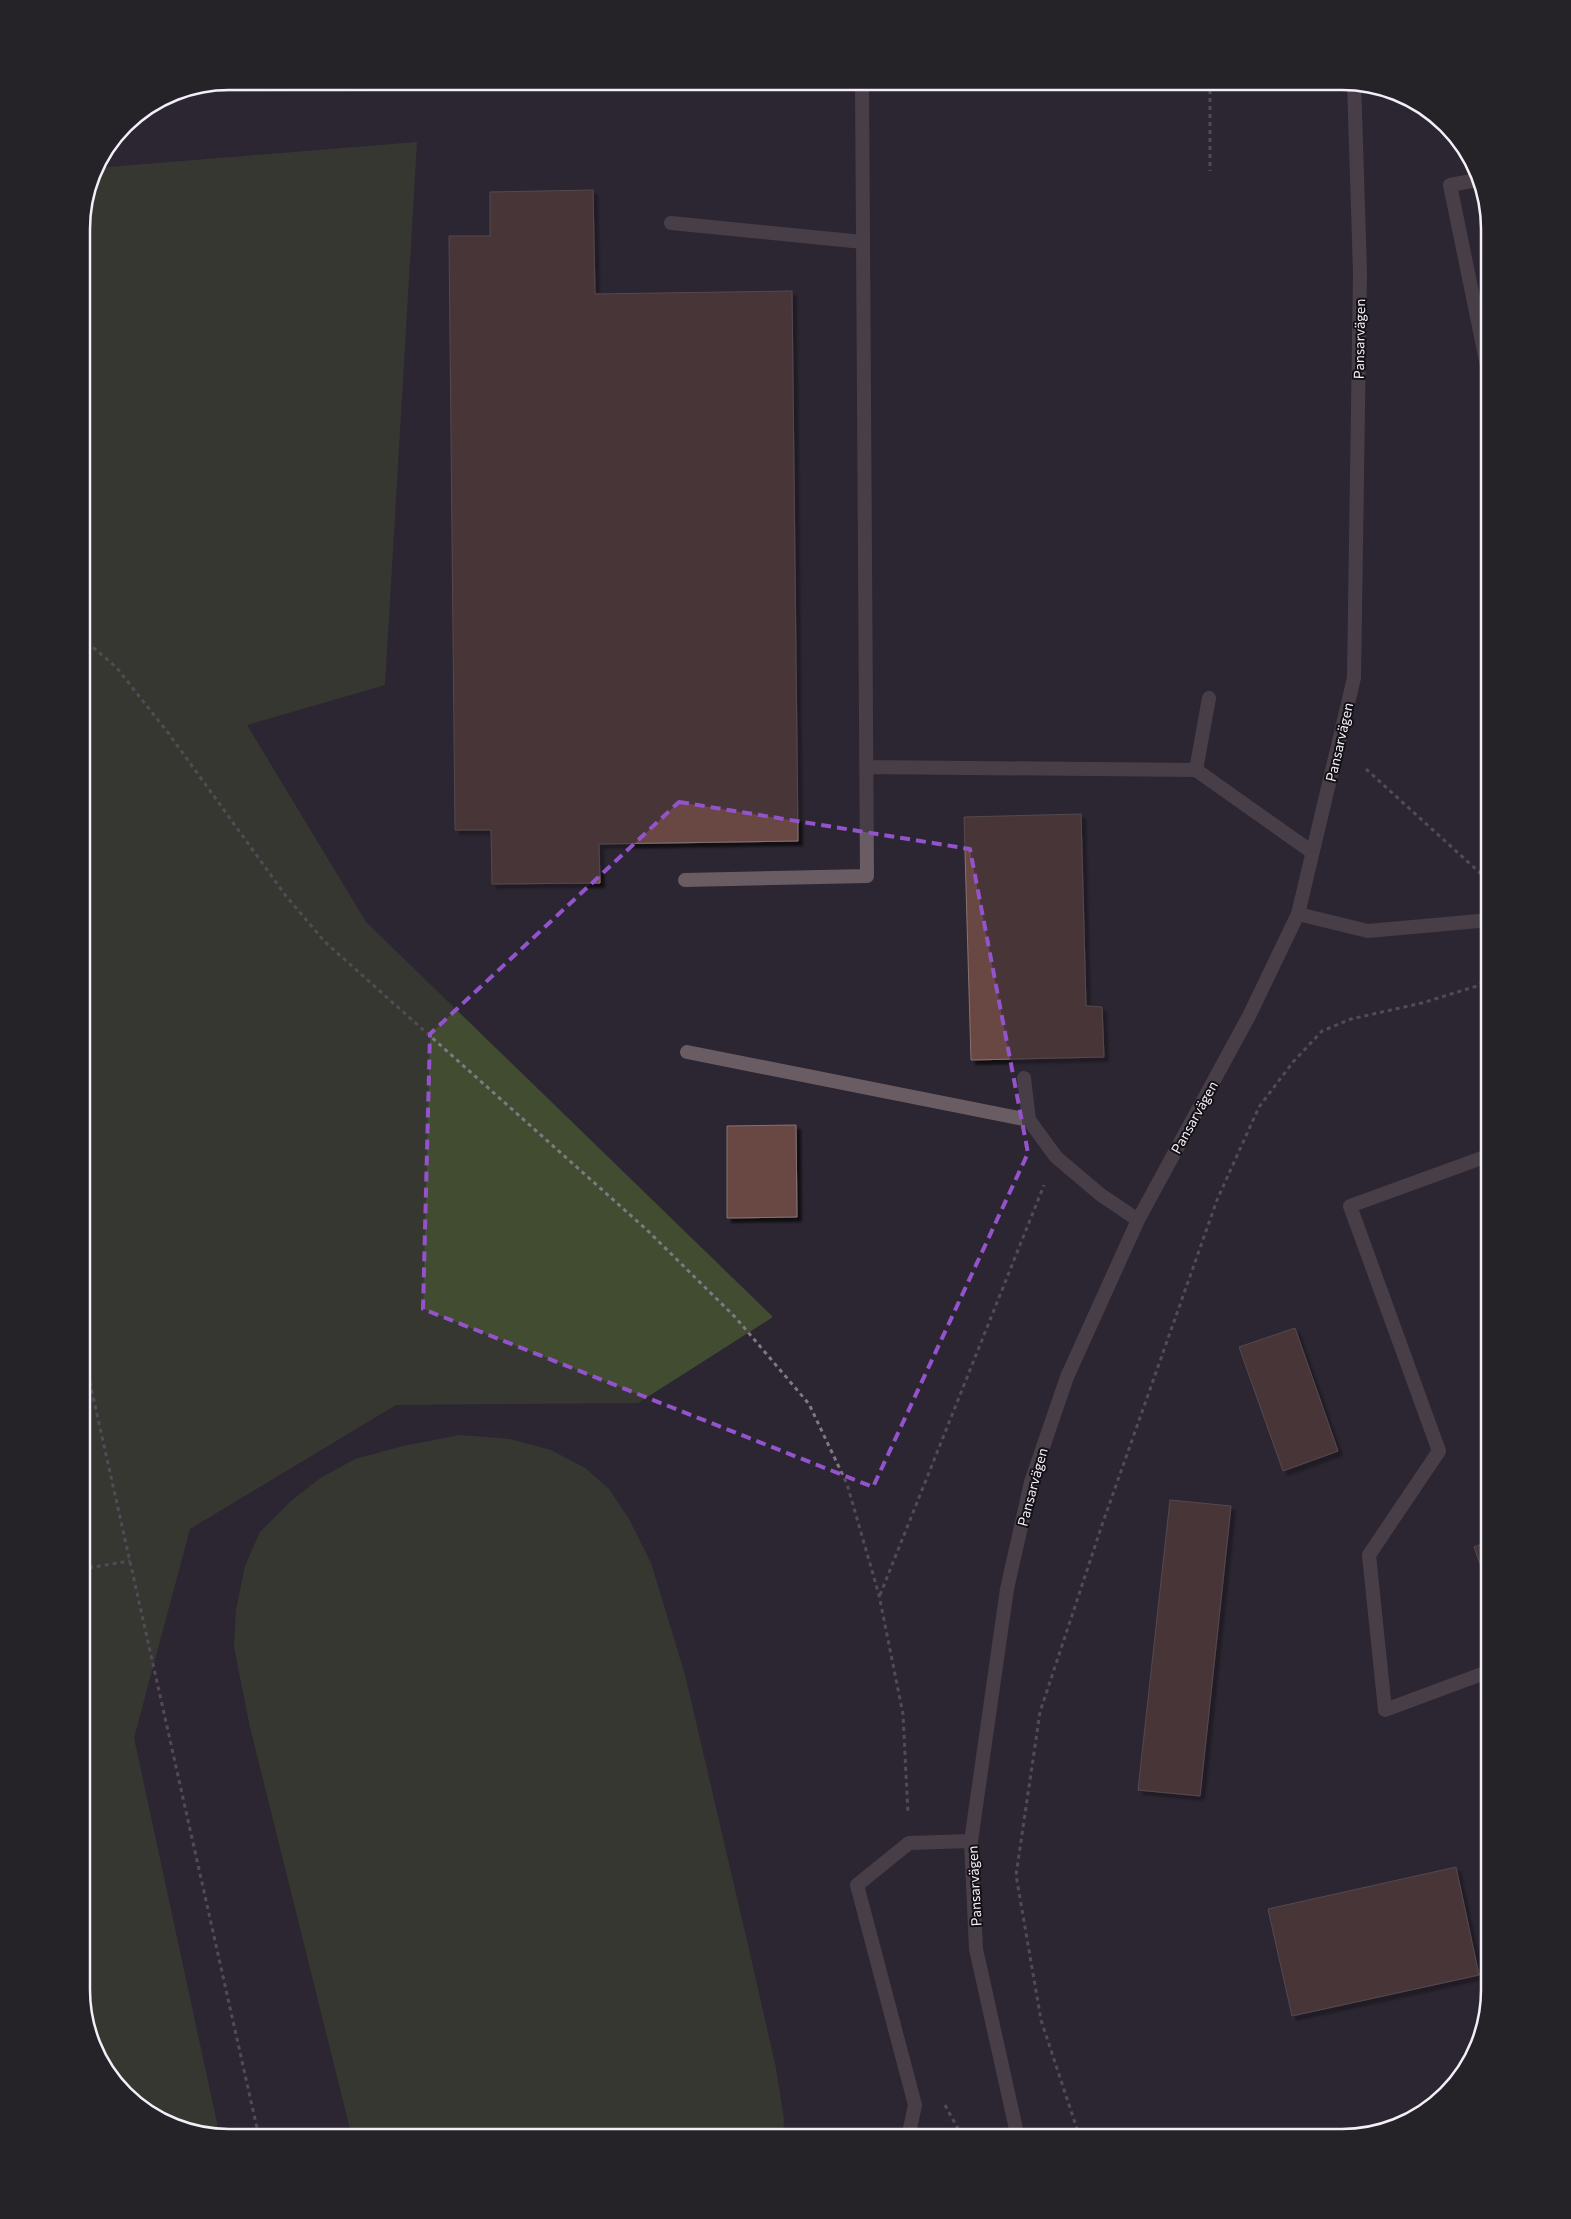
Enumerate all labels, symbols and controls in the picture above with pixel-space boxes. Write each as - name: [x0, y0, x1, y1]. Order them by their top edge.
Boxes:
- street label: Pansarvägen: [1350, 299, 1368, 379]
- street label: Pansarvägen: [1322, 701, 1356, 783]
- street label: Pansarvägen: [1167, 1078, 1221, 1156]
- street label: Pansarvägen: [1013, 1446, 1051, 1528]
- street label: Pansarvägen: [963, 1845, 985, 1927]

